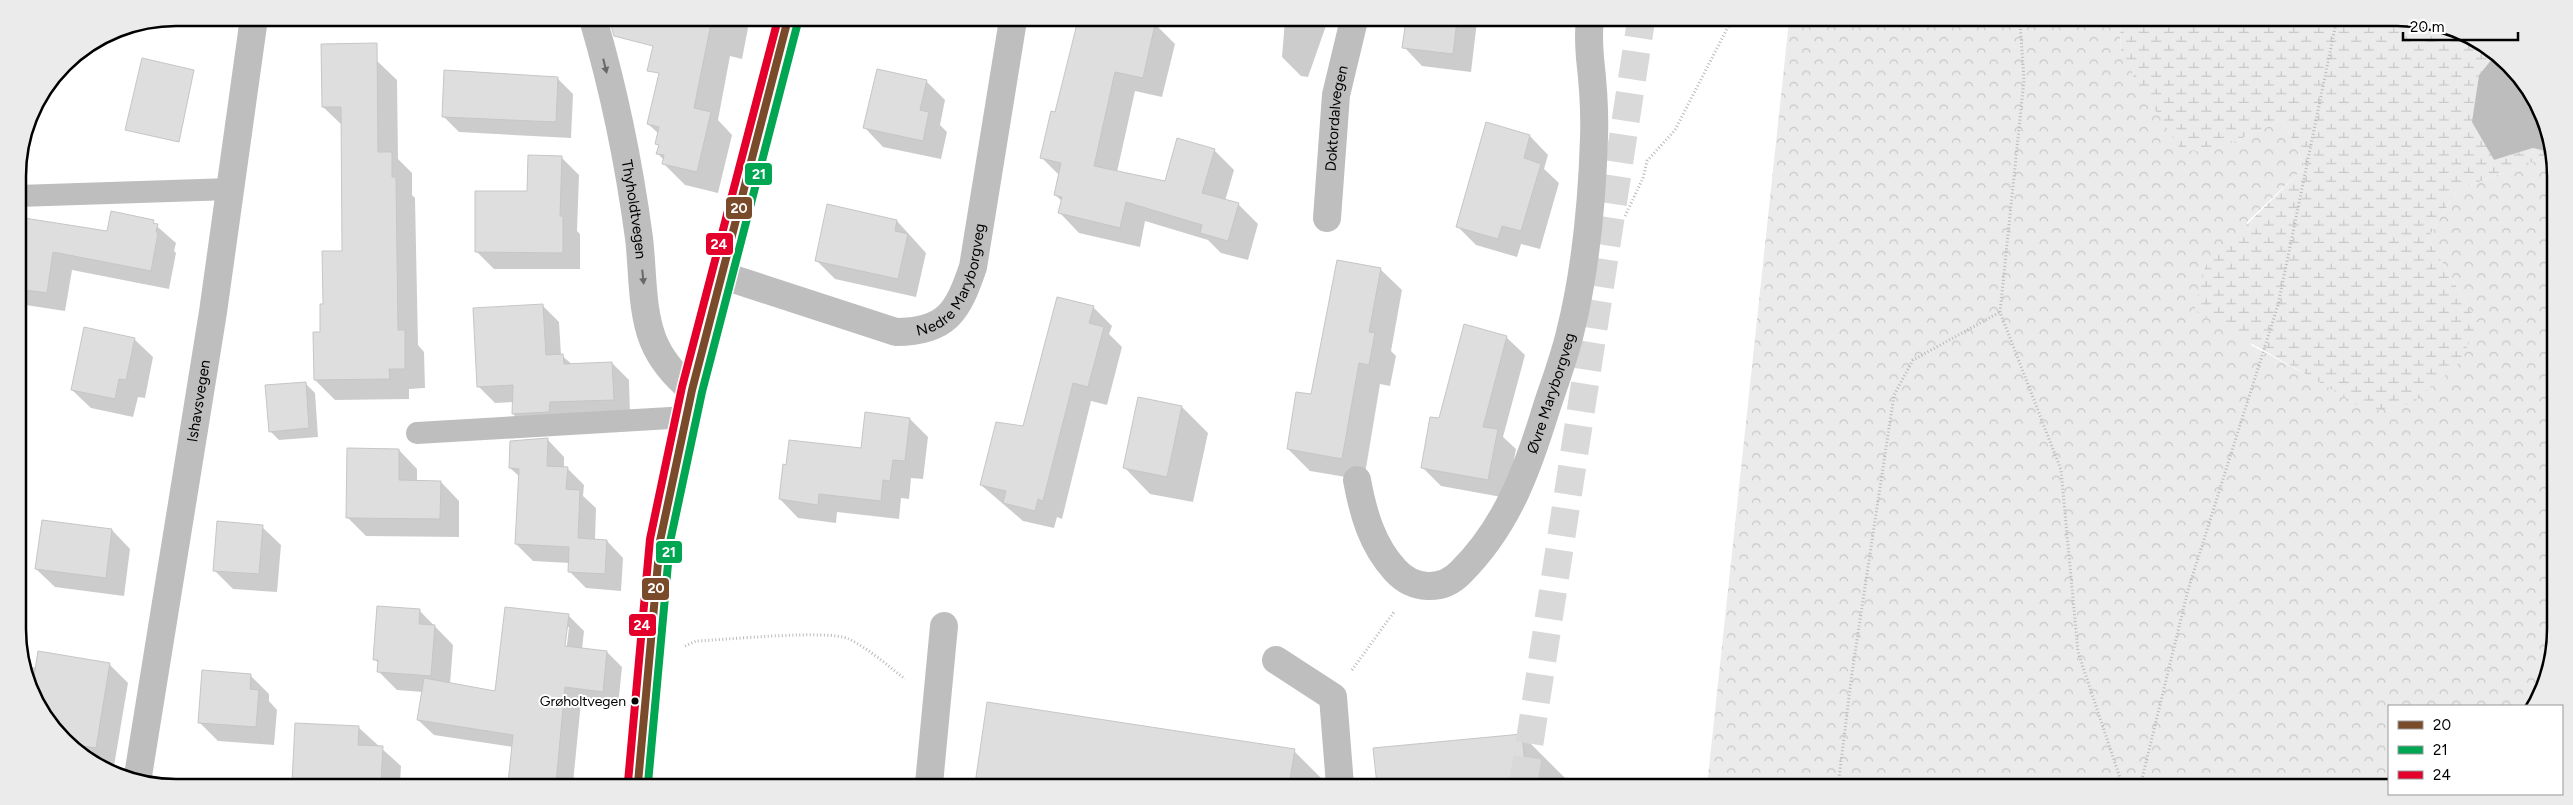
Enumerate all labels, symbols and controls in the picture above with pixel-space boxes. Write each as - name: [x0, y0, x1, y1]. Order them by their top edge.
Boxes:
- scale bar: [2403, 10, 2518, 42]
- text: 20 m: [2410, 18, 2444, 36]
- one-way arrow: [602, 58, 610, 73]
- street label: Doktordalvegen: [1321, 64, 1352, 172]
- street label: Thyholdtvegen: [618, 158, 650, 260]
- line badge: 21: [744, 162, 773, 186]
- text: 21: [752, 166, 766, 183]
- line badge: 20: [725, 196, 753, 220]
- text: 20: [730, 200, 748, 217]
- street label: Nedre Maryborgveg: [914, 222, 989, 340]
- line badge: 24: [705, 232, 734, 256]
- text: 24: [711, 236, 728, 253]
- one-way arrow: [639, 269, 647, 285]
- street label: Øvre Maryborgveg: [1523, 331, 1579, 456]
- street label: Ishavsvegen: [183, 359, 214, 443]
- line badge: 21: [655, 540, 683, 564]
- text: 21: [662, 544, 676, 561]
- line badge: 20: [641, 577, 670, 601]
- text: 20: [647, 580, 665, 597]
- line badge: 24: [628, 613, 657, 637]
- text: 24: [634, 617, 651, 634]
- place label: Grøholtvegen: [540, 693, 626, 710]
- marker: Grøholtvegen: [630, 696, 640, 706]
- legend: [2388, 705, 2563, 795]
- text: 20: [2433, 716, 2451, 734]
- text: 21: [2433, 741, 2448, 759]
- text: 24: [2433, 766, 2451, 784]

